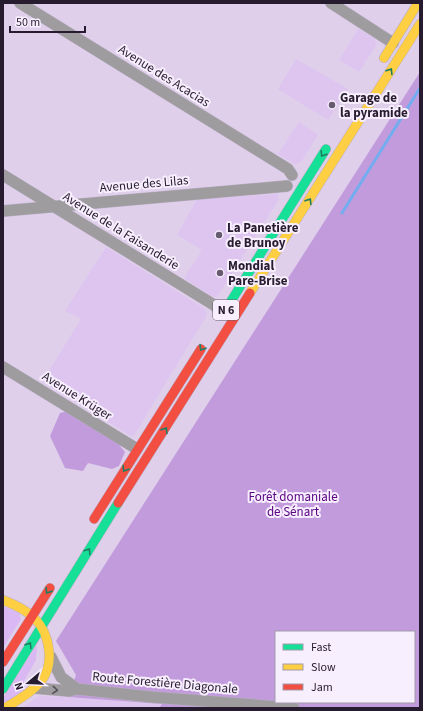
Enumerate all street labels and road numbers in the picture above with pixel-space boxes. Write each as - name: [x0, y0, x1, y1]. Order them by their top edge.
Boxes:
- street label: Avenue des Acacias: [115, 41, 214, 112]
- street label: Avenue des Lilas: [99, 171, 190, 197]
- street label: Avenue de la Faisanderie: [59, 188, 183, 274]
- road number: N 6: [213, 300, 239, 320]
- street label: Avenue Krüger: [39, 367, 116, 425]
- street label: Route Forestière Diagonale: [91, 668, 239, 698]

